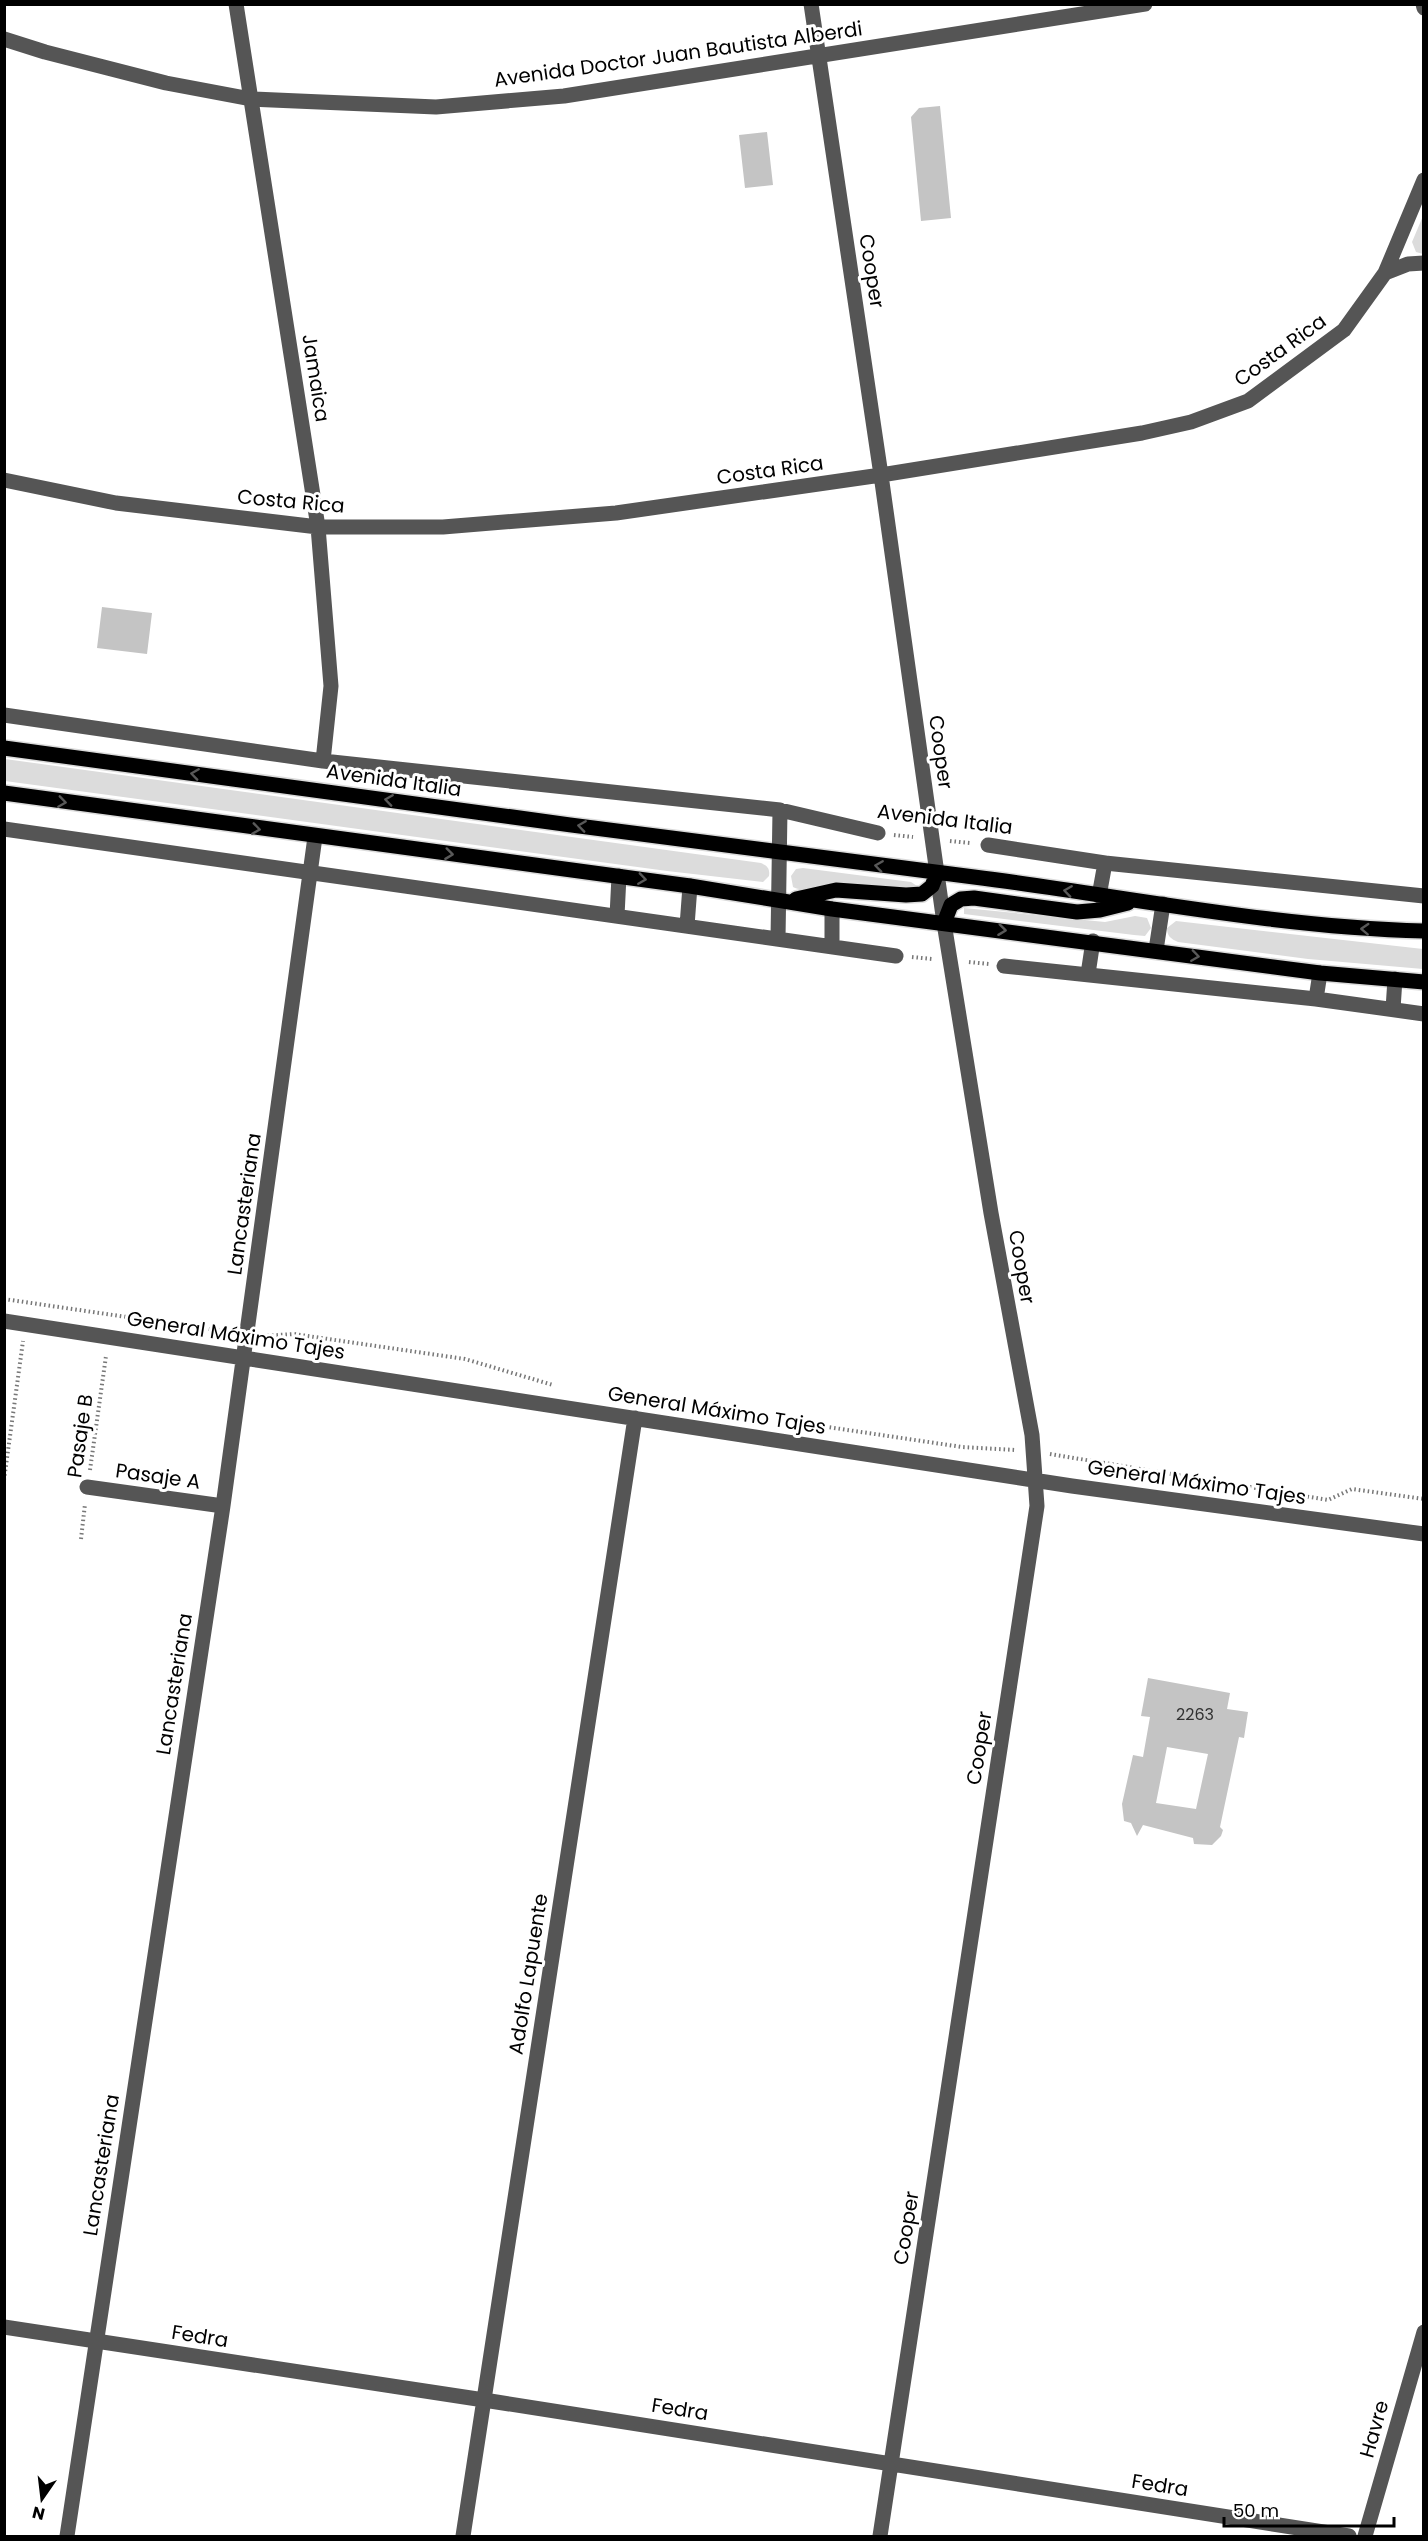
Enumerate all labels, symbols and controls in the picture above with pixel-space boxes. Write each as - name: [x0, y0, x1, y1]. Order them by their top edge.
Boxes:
- street label: Avenida Doctor Juan Bautista Alberdi: [492, 14, 864, 94]
- street label: Cooper: [852, 232, 892, 310]
- street label: Costa Rica: [1228, 307, 1332, 393]
- street label: Jamaica: [295, 332, 337, 424]
- street label: Costa Rica: [715, 449, 825, 491]
- street label: Costa Rica: [236, 482, 346, 520]
- street label: Cooper: [922, 713, 960, 791]
- street label: Avenida Italia: [325, 757, 463, 803]
- one-way arrow: [191, 768, 200, 780]
- one-way arrow: [384, 794, 393, 807]
- one-way arrow: [58, 795, 67, 807]
- street label: Avenida Italia: [876, 797, 1014, 841]
- one-way arrow: [577, 820, 587, 833]
- one-way arrow: [251, 822, 260, 834]
- one-way arrow: [444, 848, 453, 860]
- one-way arrow: [875, 860, 884, 872]
- one-way arrow: [638, 873, 647, 885]
- one-way arrow: [1063, 885, 1072, 897]
- one-way arrow: [1361, 923, 1370, 936]
- one-way arrow: [997, 924, 1006, 936]
- one-way arrow: [1190, 949, 1200, 961]
- street label: Lancasteriana: [220, 1131, 268, 1277]
- street label: Cooper: [1002, 1228, 1042, 1306]
- street label: General Máximo Tajes: [125, 1304, 347, 1366]
- street label: General Máximo Tajes: [606, 1379, 828, 1441]
- street label: Pasaje B: [60, 1392, 100, 1480]
- street label: General Máximo Tajes: [1086, 1453, 1308, 1511]
- street label: Pasaje A: [114, 1456, 202, 1496]
- street label: Lancasteriana: [149, 1611, 199, 1757]
- house number: 2263: [1176, 1703, 1214, 1726]
- street label: Cooper: [959, 1709, 999, 1787]
- street label: Adolfo Lapuente: [501, 1891, 555, 2057]
- street label: Lancasteriana: [76, 2092, 126, 2238]
- street label: Cooper: [886, 2189, 926, 2267]
- street label: Fedra: [170, 2318, 230, 2354]
- street label: Fedra: [650, 2391, 710, 2427]
- street label: Havre: [1352, 2397, 1396, 2461]
- street label: Fedra: [1130, 2467, 1190, 2503]
- north arrow: [12, 2469, 72, 2529]
- scale bar: [1224, 2490, 1394, 2528]
- text: 50 m: [1233, 2498, 1279, 2523]
- text: N: [30, 2500, 47, 2526]

